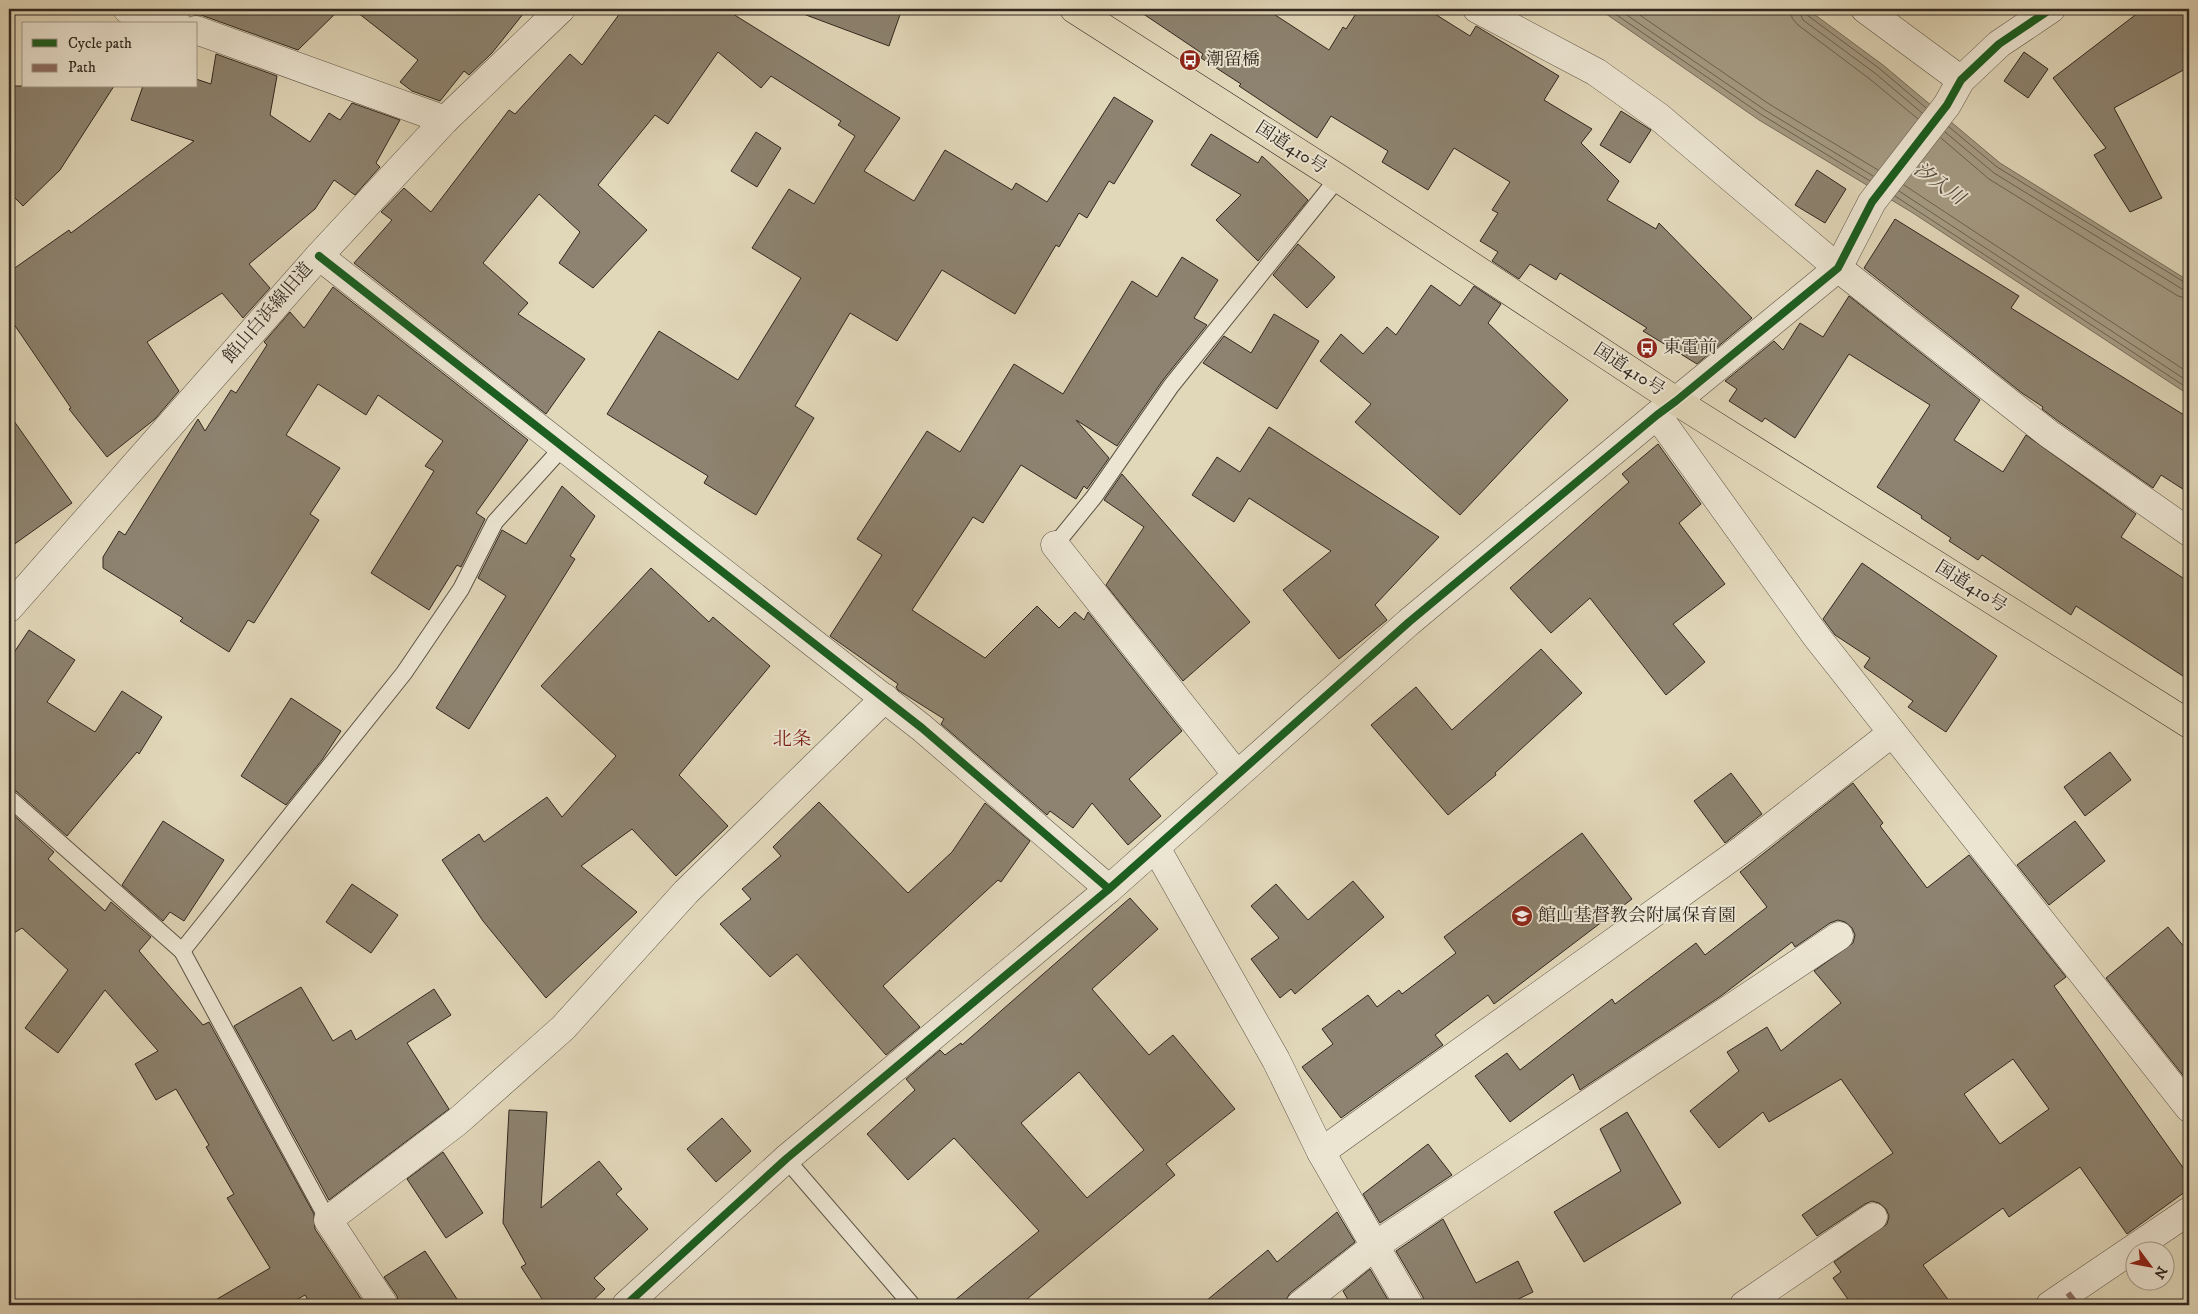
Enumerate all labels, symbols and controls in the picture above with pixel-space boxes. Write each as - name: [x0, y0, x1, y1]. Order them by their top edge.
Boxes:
- legend: [22, 22, 198, 88]
- text: Cycle path: [68, 34, 132, 53]
- bus stop icon: 潮留橋: [1178, 48, 1202, 72]
- place label: 潮留橋: [1206, 49, 1260, 71]
- text: Path: [68, 58, 96, 77]
- street label: 国道410号: [1251, 117, 1331, 179]
- water label: 汐入川: [1909, 158, 1970, 211]
- street label: 館山白浜線旧道: [218, 258, 318, 368]
- bus stop icon: 東電前: [1635, 336, 1659, 360]
- place label: 東電前: [1663, 337, 1717, 359]
- street label: 国道410号: [1589, 339, 1669, 401]
- street label: 国道410号: [1931, 556, 2011, 618]
- district label: 北条: [773, 728, 811, 751]
- school or university icon: 館山基督教会附属保育園: [1510, 904, 1534, 928]
- place label: 館山基督教会附属保育園: [1538, 905, 1736, 927]
- north arrow: [2126, 1242, 2176, 1292]
- text: N: [2149, 1263, 2171, 1282]

